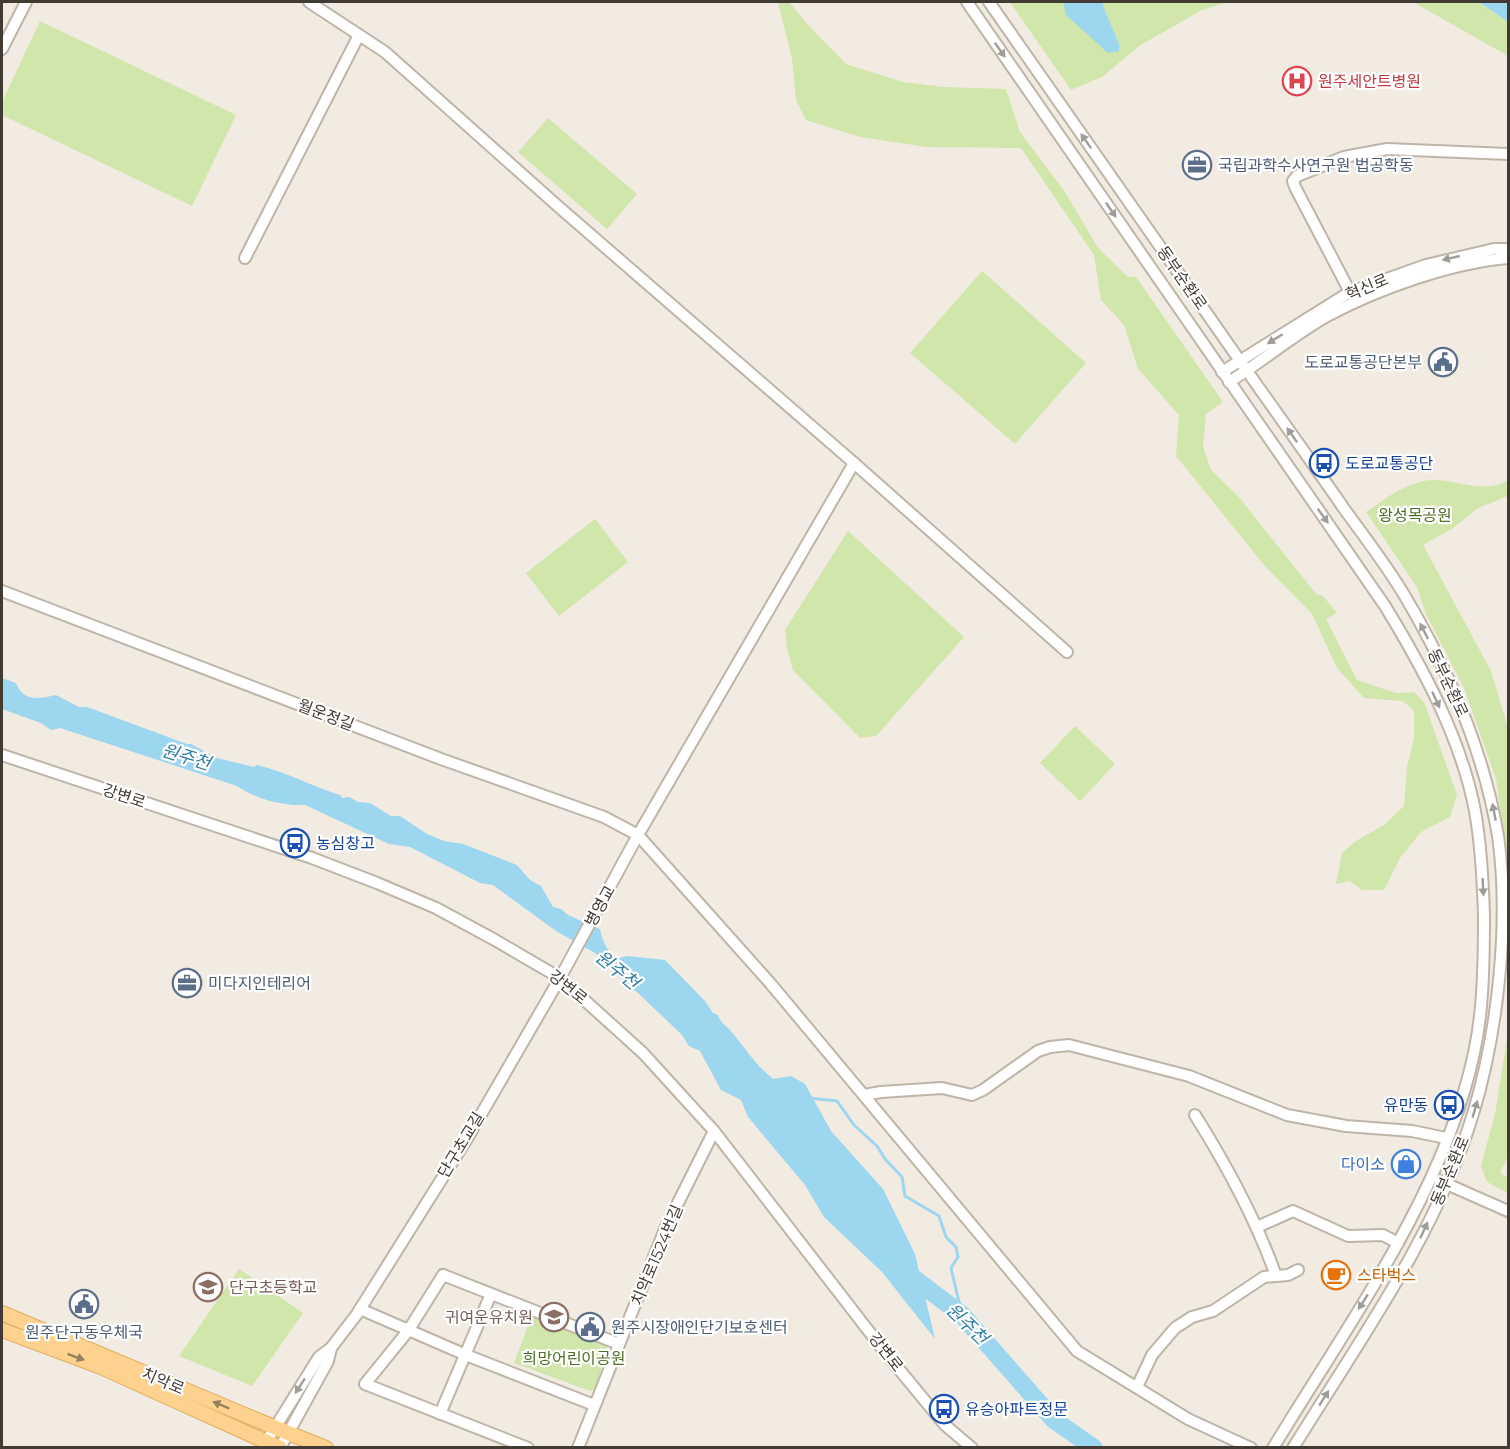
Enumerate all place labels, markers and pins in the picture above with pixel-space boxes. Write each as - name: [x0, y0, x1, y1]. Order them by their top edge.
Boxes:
- hospital icon: 원주세안트병원: [1281, 65, 1313, 97]
- place label: 원주세안트병원: [1318, 72, 1421, 91]
- office icon: 국립과학수사연구원 법공학동: [1181, 149, 1213, 181]
- place label: 국립과학수사연구원 법공학동: [1218, 156, 1414, 175]
- public building icon: 도로교통공단본부: [1427, 346, 1459, 378]
- place label: 도로교통공단본부: [1304, 353, 1422, 372]
- bus stop icon: 도로교통공단: [1308, 447, 1340, 479]
- place label: 도로교통공단: [1345, 454, 1434, 473]
- bus stop icon: 농심창고: [279, 827, 311, 859]
- place label: 농심창고: [316, 834, 375, 853]
- office icon: 미다지인테리어: [171, 967, 203, 999]
- place label: 미다지인테리어: [208, 974, 311, 993]
- bus stop icon: 유만동: [1433, 1089, 1465, 1121]
- place label: 유만동: [1384, 1096, 1428, 1115]
- shop icon: 다이소: [1390, 1148, 1422, 1180]
- place label: 다이소: [1341, 1155, 1385, 1174]
- cafe icon: 스타벅스: [1320, 1259, 1352, 1291]
- place label: 스타벅스: [1357, 1266, 1416, 1285]
- school or university icon: 단구초등학교: [192, 1271, 224, 1303]
- place label: 단구초등학교: [229, 1278, 317, 1297]
- public building icon: 원주단구동우체국: [68, 1288, 100, 1320]
- school or university icon: 귀여운유치원: [538, 1301, 570, 1333]
- place label: 귀여운유치원: [445, 1308, 533, 1327]
- public building icon: 원주시장애인단기보호센터: [574, 1311, 606, 1343]
- place label: 원주시장애인단기보호센터: [611, 1318, 788, 1337]
- place label: 원주단구동우체국: [25, 1323, 143, 1342]
- bus stop icon: 유승아파트정문: [928, 1393, 960, 1425]
- place label: 유승아파트정문: [965, 1400, 1068, 1419]

